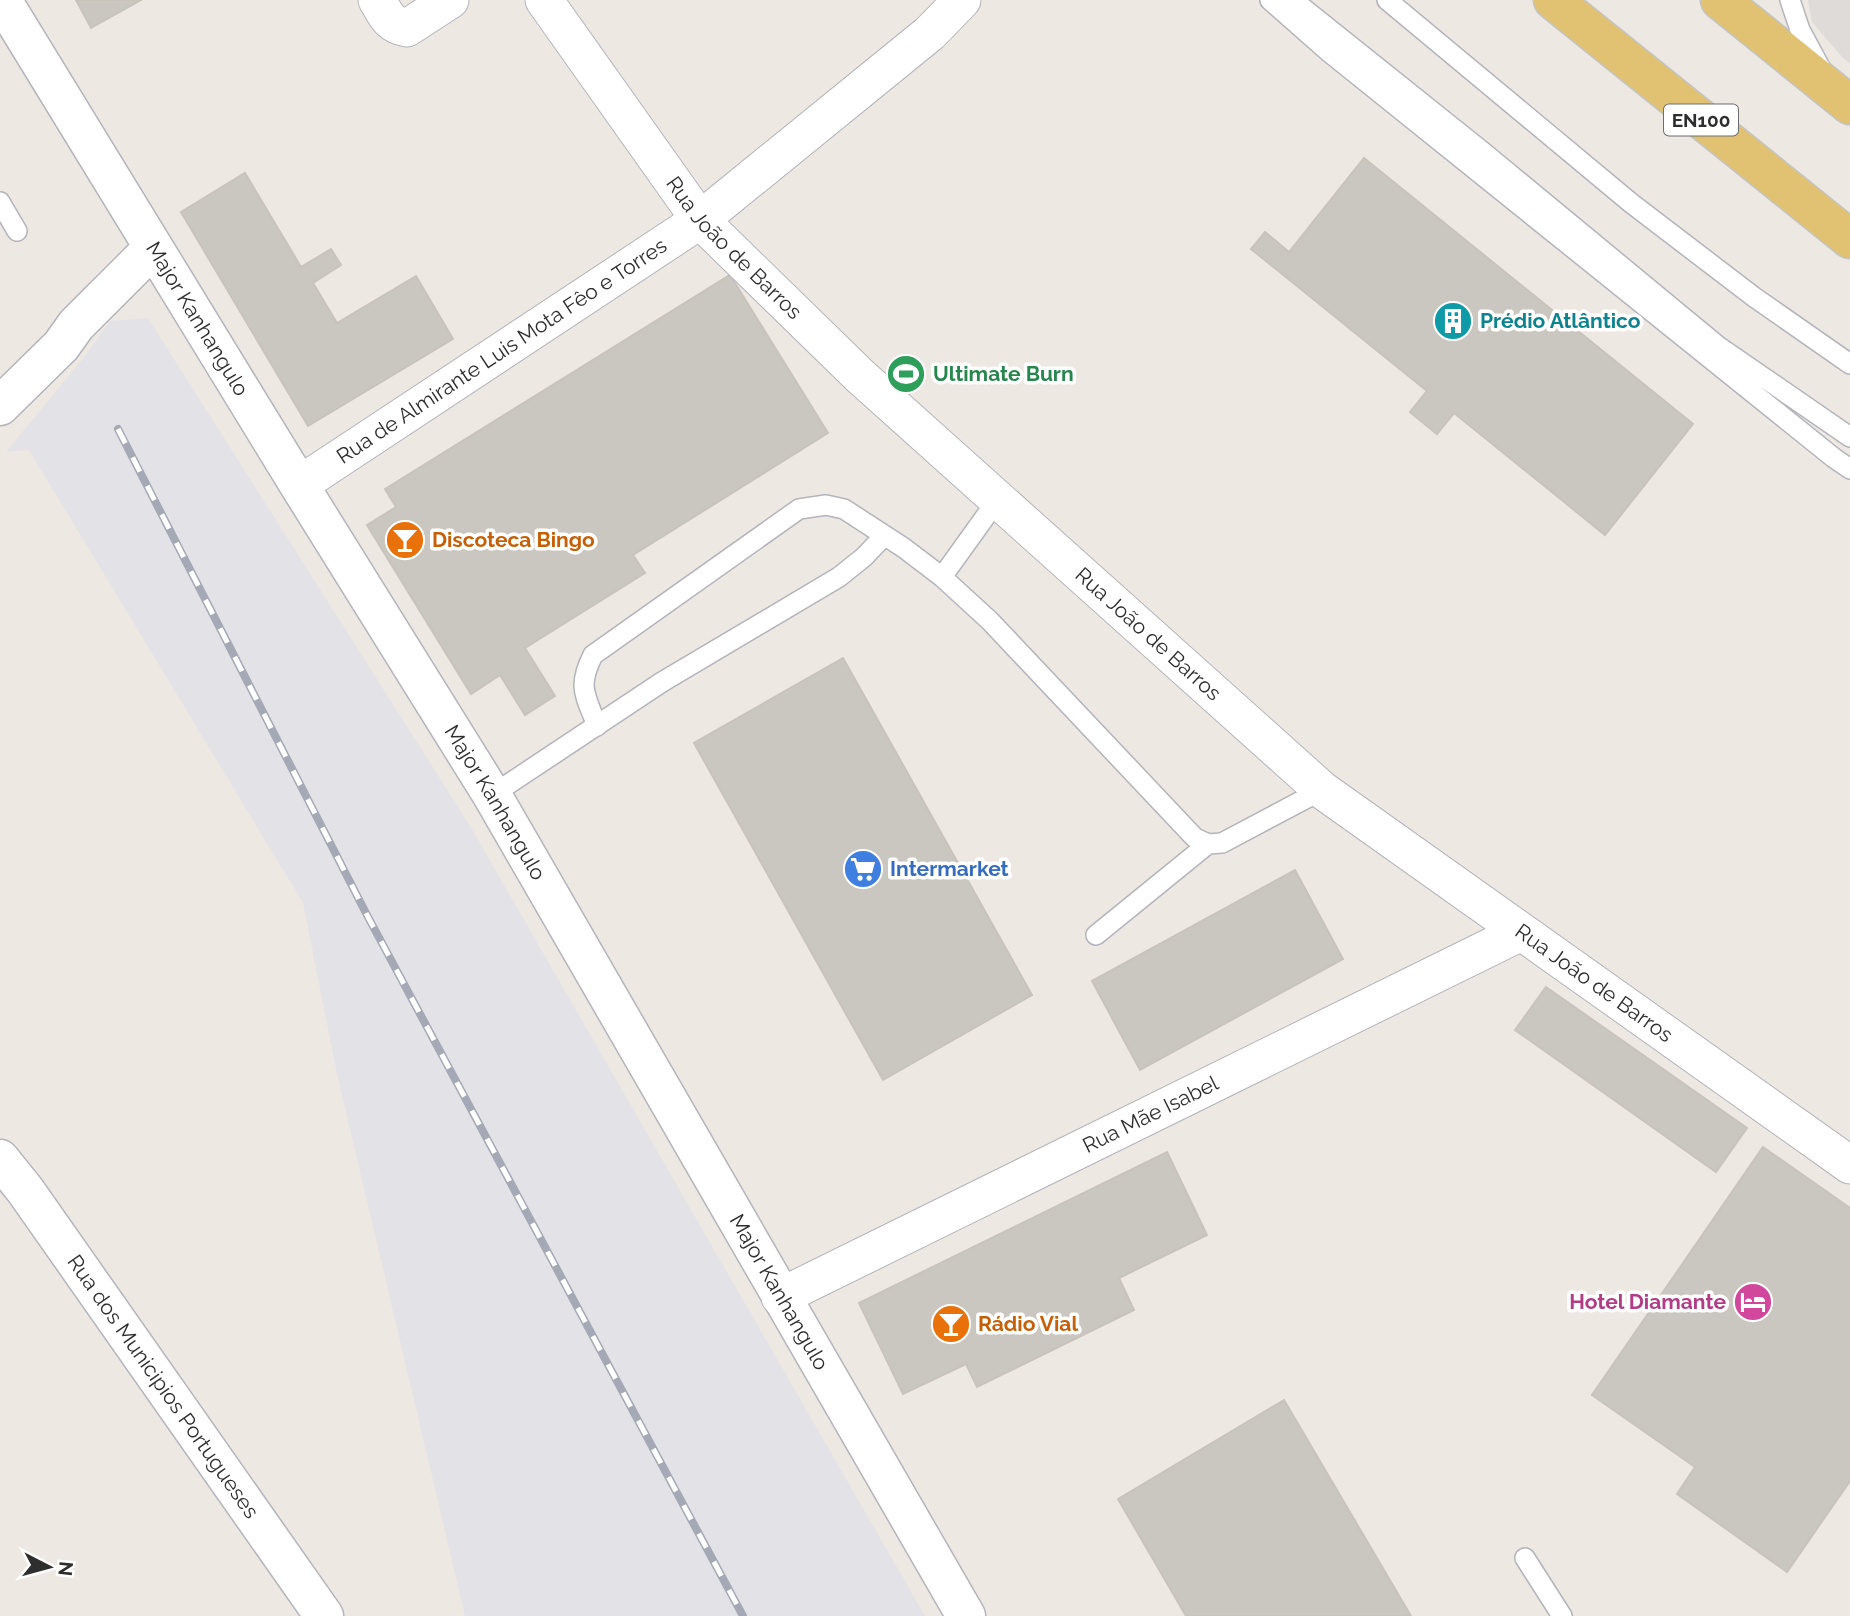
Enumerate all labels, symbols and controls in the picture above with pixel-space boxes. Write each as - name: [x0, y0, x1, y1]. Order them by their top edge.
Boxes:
- road number: EN100: [1664, 104, 1738, 136]
- street label: Rua João de Barros: [661, 171, 807, 324]
- street label: Rua de Almirante Luis Mota Fêo e Torres: [332, 233, 671, 469]
- street label: Major Kanhangulo: [141, 237, 254, 400]
- building icon: Prédio Atlântico: [1432, 300, 1474, 342]
- place label: Prédio Atlântico: [1480, 308, 1641, 333]
- sports icon: Ultimate Burn: [885, 353, 927, 395]
- place label: Ultimate Burn: [933, 361, 1074, 386]
- bar icon: Discoteca Bingo: [384, 519, 426, 561]
- place label: Discoteca Bingo: [432, 527, 595, 552]
- street label: Rua João de Barros: [1070, 562, 1227, 706]
- street label: Major Kanhangulo: [440, 720, 551, 884]
- supermarket icon: Intermarket: [842, 848, 884, 890]
- place label: Intermarket: [890, 856, 1009, 881]
- street label: Rua João de Barros: [1511, 918, 1678, 1047]
- street label: Rua Mãe Isabel: [1078, 1070, 1222, 1158]
- street label: Major Kanhangulo: [725, 1209, 834, 1374]
- street label: Rua dos Municipios Portugueses: [62, 1250, 264, 1523]
- hotel icon: Hotel Diamante: [1732, 1281, 1774, 1323]
- place label: Hotel Diamante: [1569, 1289, 1726, 1314]
- bar icon: Rádio Vial: [930, 1303, 972, 1345]
- place label: Rádio Vial: [978, 1311, 1078, 1336]
- north arrow: [14, 1532, 84, 1602]
- text: N: [54, 1560, 78, 1577]

